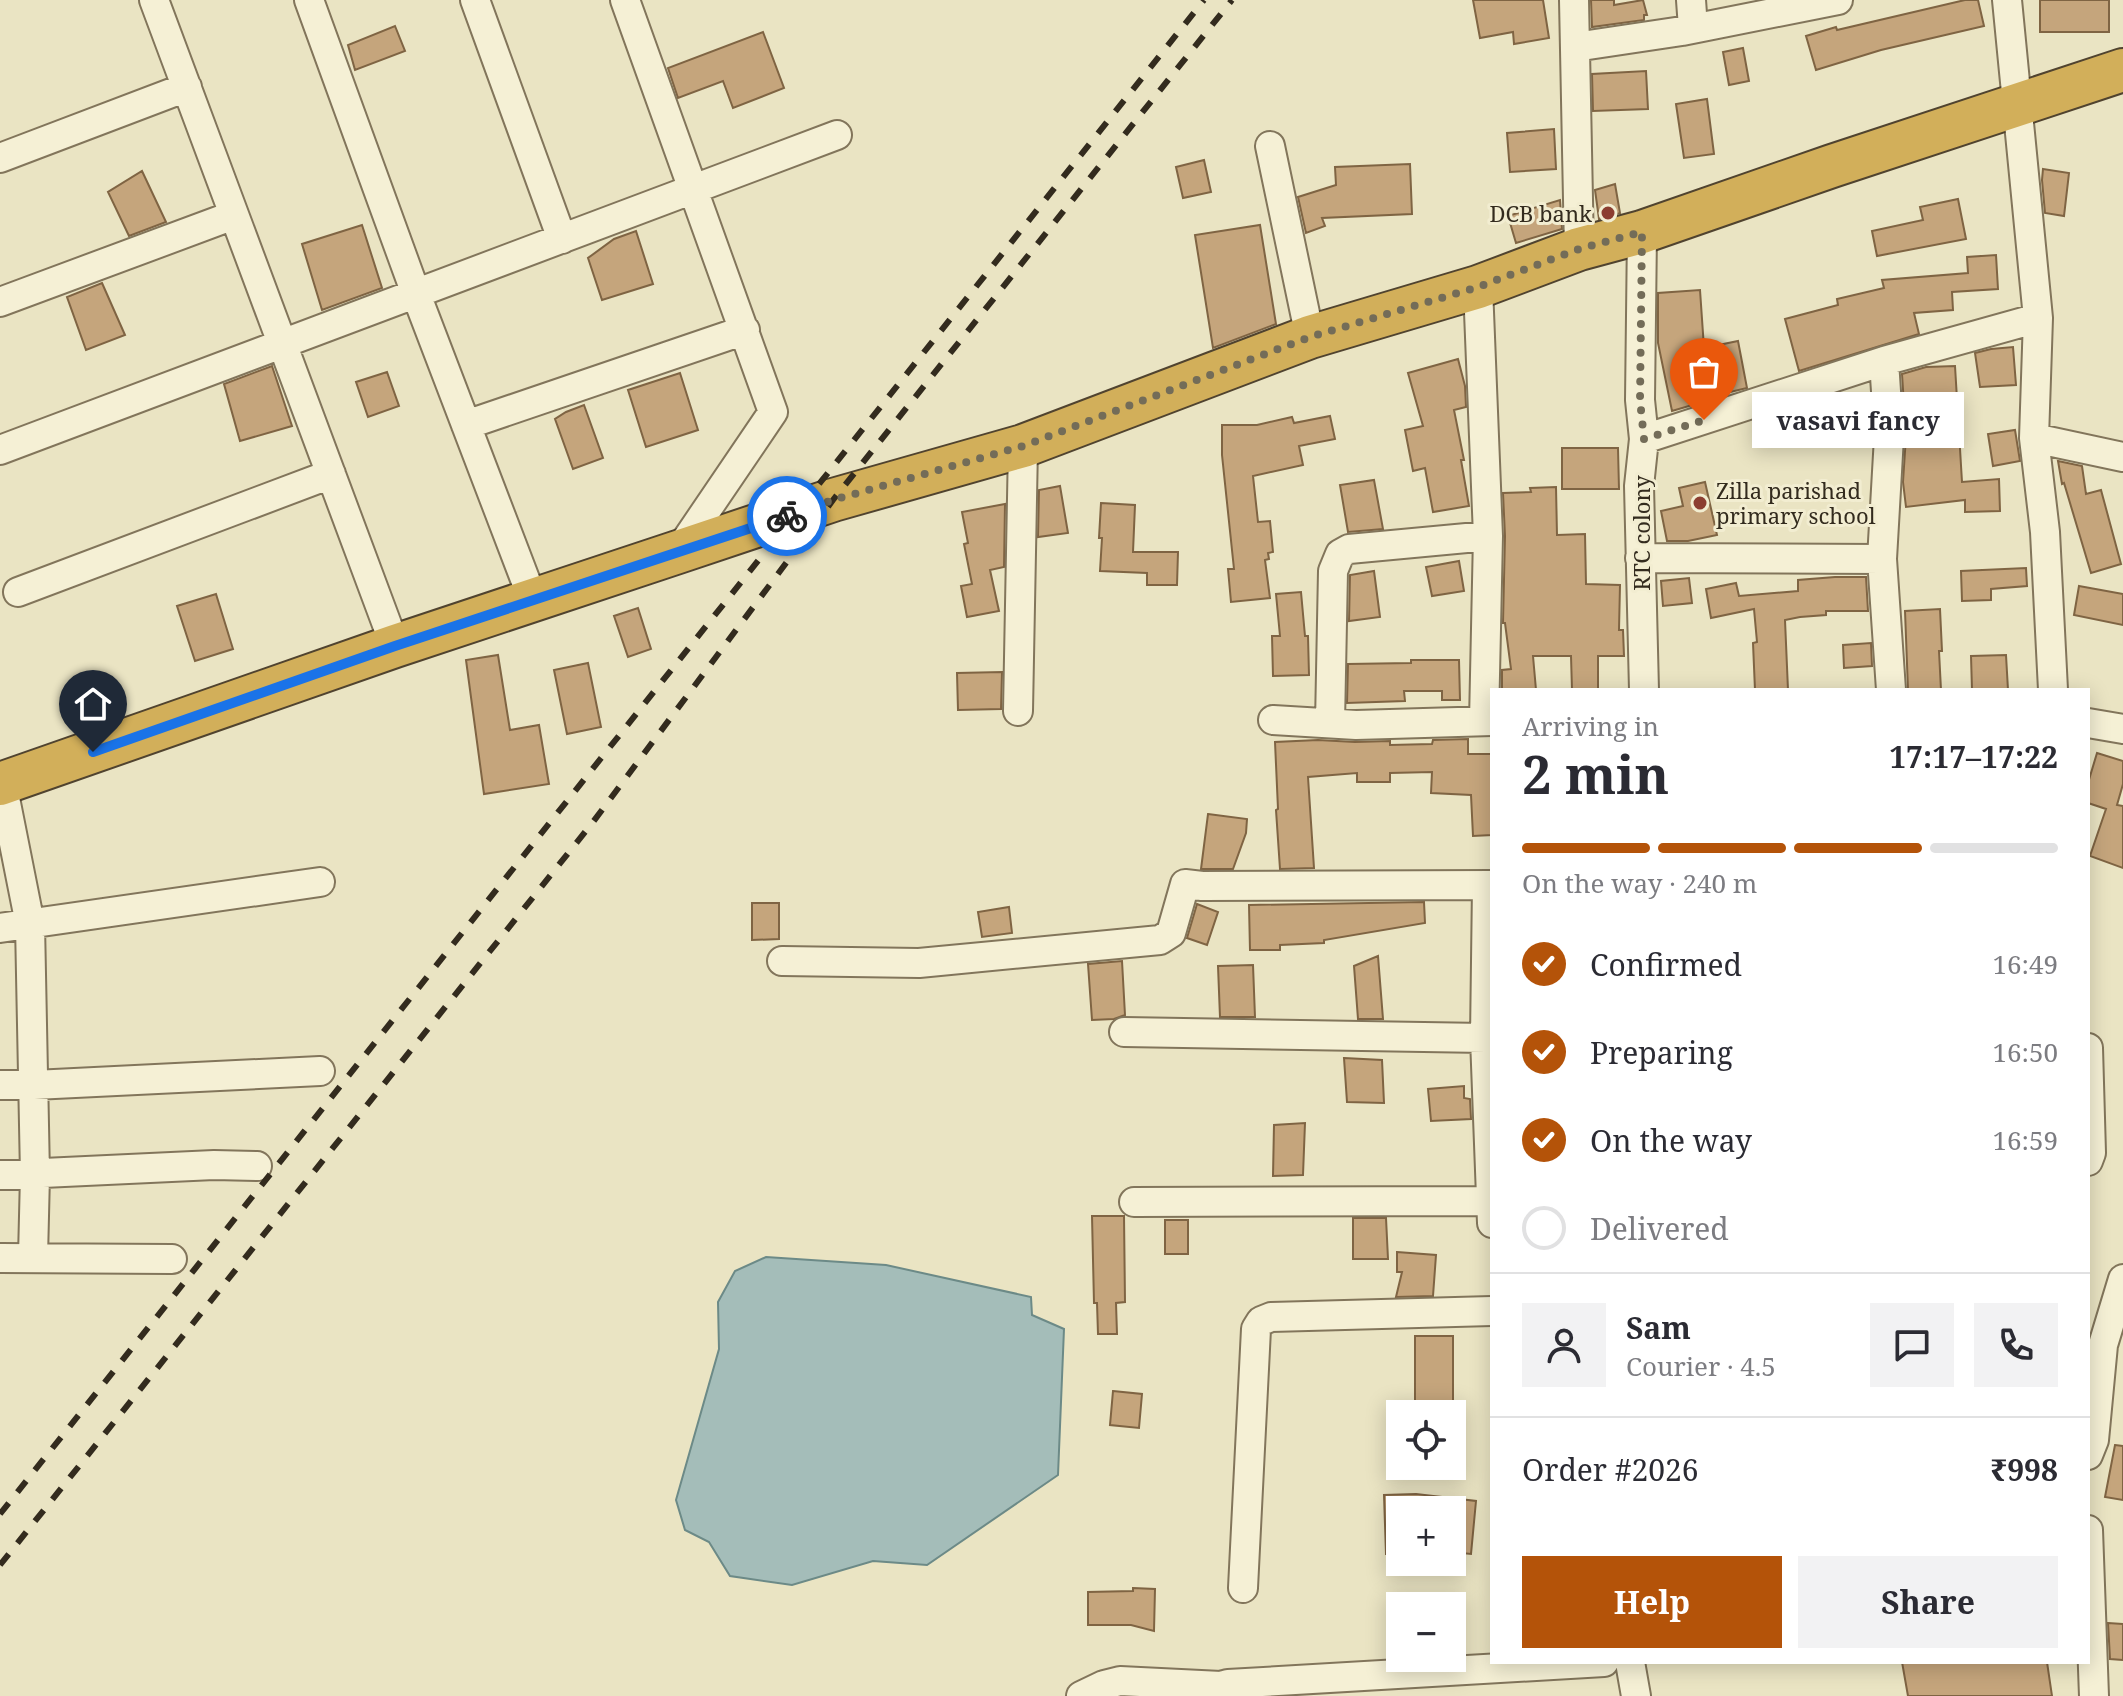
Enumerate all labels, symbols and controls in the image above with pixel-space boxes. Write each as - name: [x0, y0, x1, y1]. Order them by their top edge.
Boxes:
- place label: DCB bank: [1489, 198, 1592, 228]
- marker: DCB bank: [1599, 204, 1617, 222]
- pin: [1670, 338, 1738, 420]
- icon: bag: [1682, 350, 1726, 394]
- callout: vasavi fancy: [1752, 392, 1964, 448]
- text: vasavi fancy: [1776, 402, 1940, 438]
- street label: RTC colony: [1626, 475, 1656, 591]
- place label: Zilla parishad primary school: [1716, 475, 1876, 530]
- courier: [747, 476, 827, 556]
- icon: bike: [765, 494, 809, 538]
- marker: Zilla parishad primary school: [1691, 494, 1709, 512]
- pin: [59, 670, 127, 752]
- icon: home: [71, 682, 115, 726]
- text: Arriving in: [1522, 708, 1659, 744]
- text: 17:17–17:22: [1889, 736, 2058, 777]
- text: 2 min: [1522, 738, 1669, 809]
- text: On the way · 240 m: [1522, 865, 1757, 901]
- icon: check: [1522, 942, 1566, 986]
- text: Confirmed: [1590, 944, 1742, 985]
- text: 16:49: [1992, 946, 2058, 982]
- icon: check: [1522, 1030, 1566, 1074]
- text: Preparing: [1590, 1032, 1733, 1073]
- text: 16:50: [1992, 1034, 2058, 1070]
- icon: check: [1522, 1118, 1566, 1162]
- text: On the way: [1590, 1120, 1752, 1161]
- text: 16:59: [1992, 1122, 2058, 1158]
- text: Delivered: [1590, 1208, 1729, 1249]
- button: person: [1522, 1303, 1606, 1387]
- button: chat: [1870, 1303, 1954, 1387]
- button: phone: [1974, 1303, 2058, 1387]
- text: Sam: [1626, 1307, 1691, 1348]
- text: Courier · 4.5: [1626, 1348, 1776, 1384]
- map controls: [1386, 1400, 1466, 1672]
- button: locate: [1386, 1400, 1466, 1480]
- text: Order #2026: [1522, 1449, 1699, 1490]
- text: ₹998: [1990, 1449, 2058, 1490]
- button: +: [1386, 1496, 1466, 1576]
- button: Help: [1522, 1556, 1782, 1648]
- button: Share: [1798, 1556, 2058, 1648]
- button: −: [1386, 1592, 1466, 1672]

